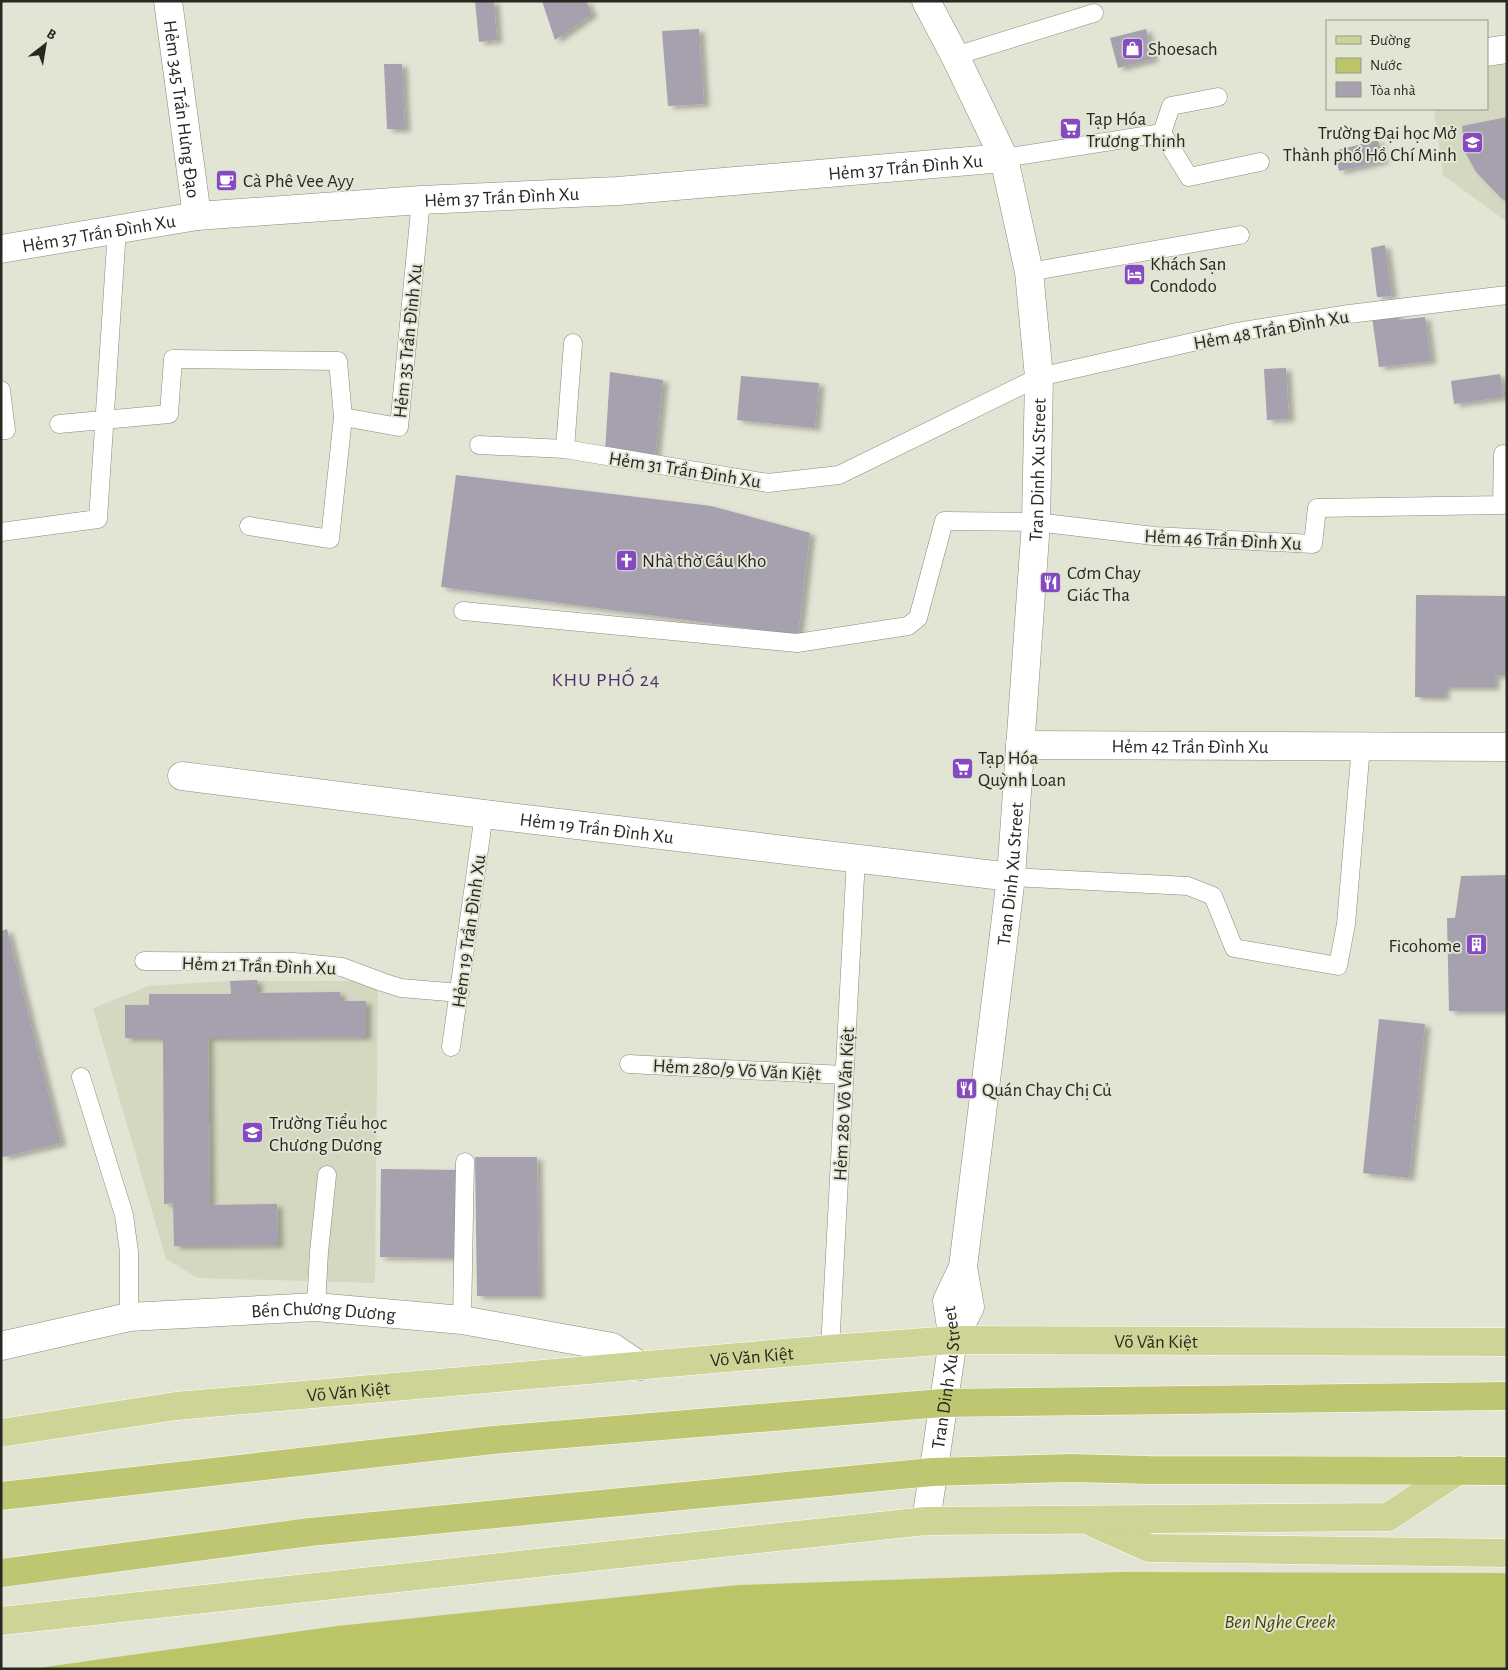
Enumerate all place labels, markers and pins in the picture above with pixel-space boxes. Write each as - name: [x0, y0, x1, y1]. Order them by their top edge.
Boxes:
- shop icon: Shoesach: [1120, 36, 1144, 60]
- place label: Shoesach: [1148, 40, 1218, 59]
- place label: Tạp Hóa Trương Thịnh: [1086, 110, 1186, 151]
- supermarket icon: Tạp Hóa Trương Thịnh: [1058, 117, 1082, 141]
- place label: Trường Đại học Mở Thành phố Hồ Chí Minh: [1283, 124, 1457, 165]
- school or university icon: Trường Đại học Mở Thành phố Hồ Chí Minh: [1461, 131, 1485, 155]
- cafe icon: Cà Phê Vee Ayy: [215, 168, 239, 192]
- place label: Cà Phê Vee Ayy: [243, 172, 354, 191]
- place label: Khách Sạn Condodo: [1150, 255, 1226, 296]
- hotel icon: Khách Sạn Condodo: [1122, 262, 1146, 286]
- church icon: Nhà thờ Cầu Kho: [614, 548, 638, 572]
- place label: Nhà thờ Cầu Kho: [642, 552, 766, 571]
- place label: Cơm Chay Giác Tha: [1067, 564, 1141, 605]
- restaurant icon: Cơm Chay Giác Tha: [1039, 571, 1063, 595]
- place label: Tạp Hóa Quỳnh Loan: [978, 749, 1066, 790]
- supermarket icon: Tạp Hóa Quỳnh Loan: [950, 756, 974, 780]
- building icon: Ficohome: [1465, 933, 1489, 957]
- place label: Ficohome: [1389, 937, 1461, 956]
- restaurant icon: Quán Chay Chị Củ: [954, 1077, 978, 1101]
- place label: Quán Chay Chị Củ: [982, 1081, 1112, 1100]
- place label: Trường Tiểu học Chương Dương: [269, 1113, 387, 1155]
- school or university icon: Trường Tiểu học Chương Dương: [241, 1121, 265, 1145]

